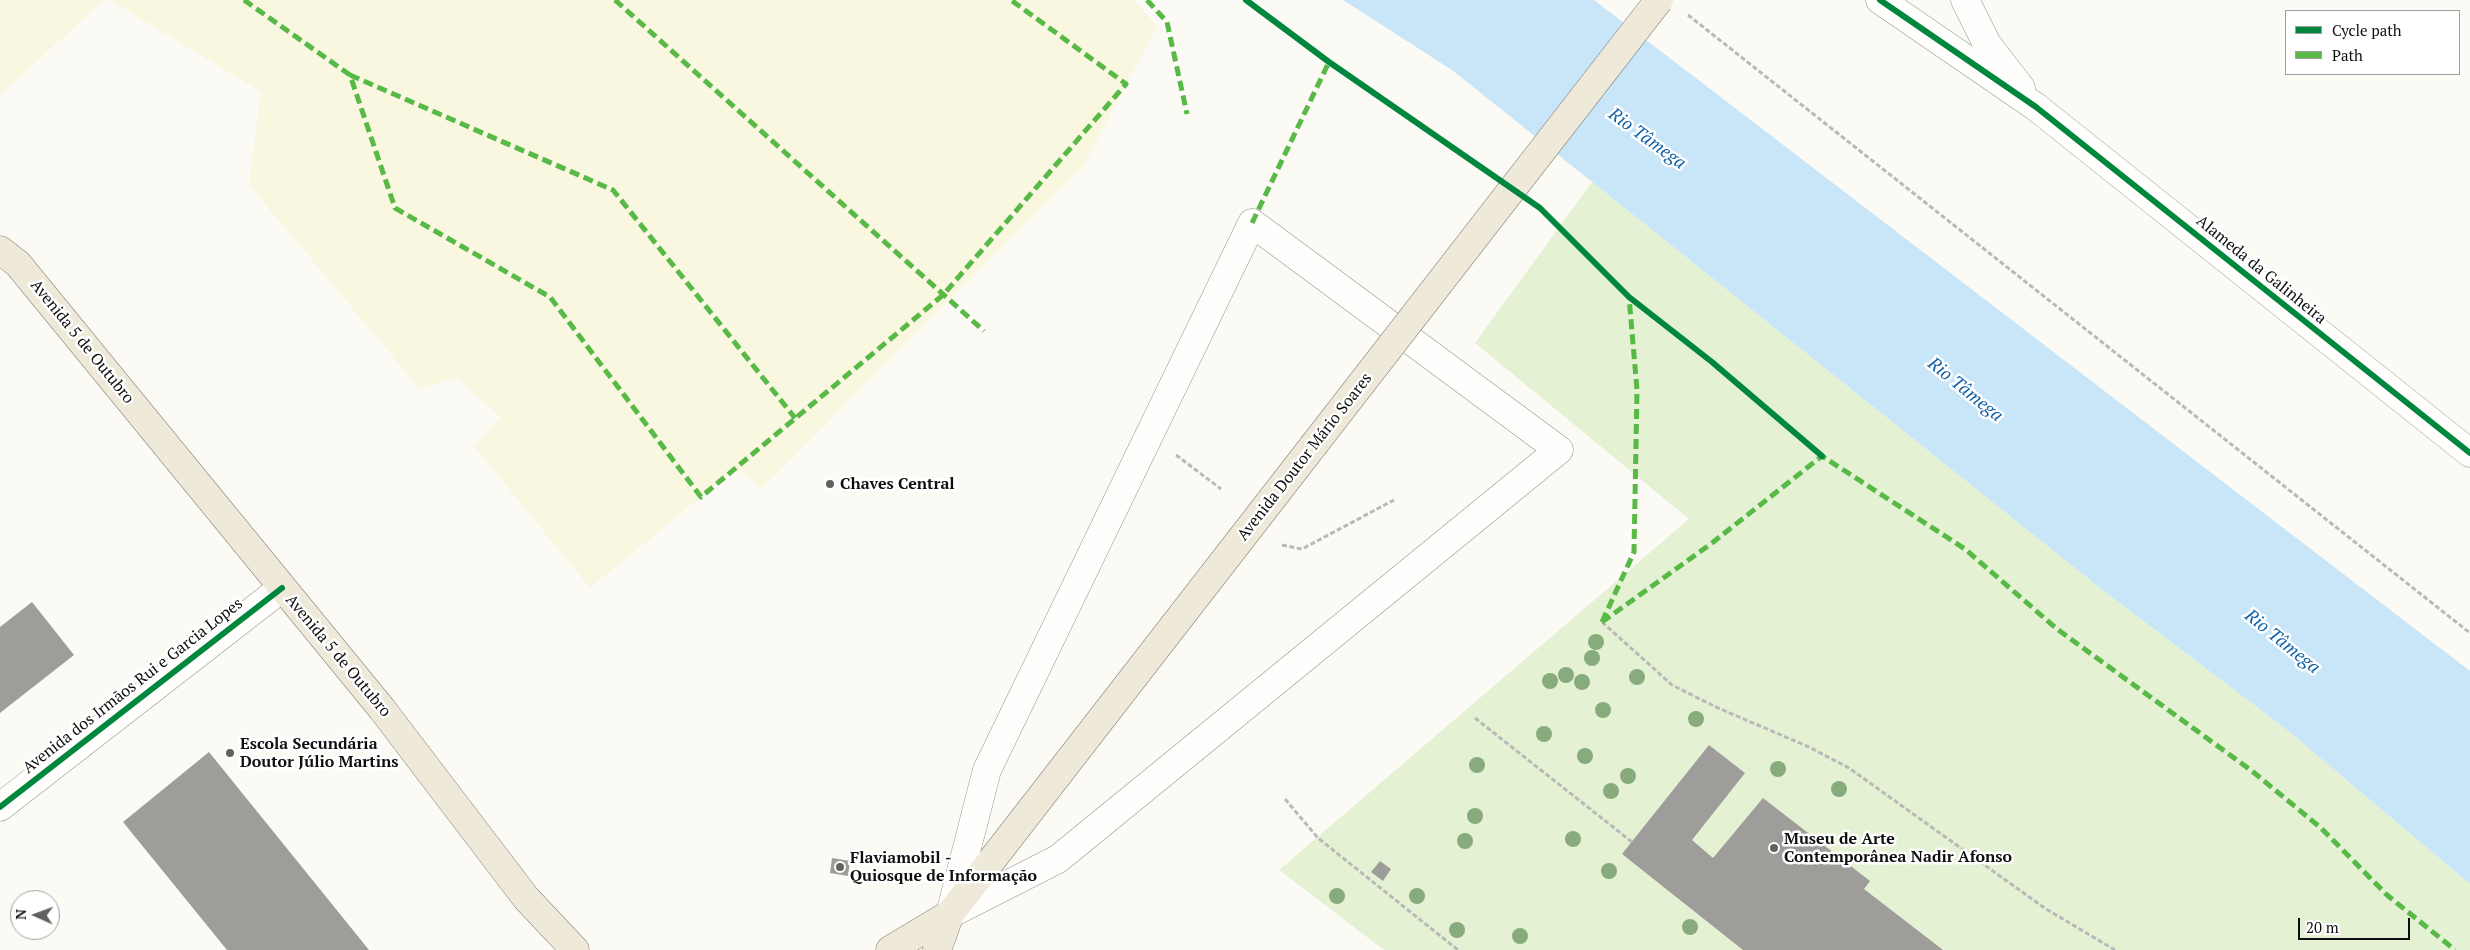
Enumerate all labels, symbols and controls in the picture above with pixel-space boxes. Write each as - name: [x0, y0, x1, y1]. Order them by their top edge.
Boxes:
- legend: [2285, 10, 2460, 75]
- text: Cycle path: [2332, 20, 2402, 40]
- text: Path: [2332, 45, 2363, 65]
- water label: Rio Tâmega: [1604, 104, 1690, 174]
- street label: Alameda da Galinheira: [2192, 212, 2330, 328]
- street label: Avenida 5 de Outubro: [26, 276, 138, 408]
- water label: Rio Tâmega: [1923, 353, 2007, 427]
- street label: Avenida Doutor Mário Soares: [1234, 369, 1376, 545]
- place label: Chaves Central: [840, 474, 955, 494]
- marker: Chaves Central: [824, 478, 836, 490]
- street label: Avenida 5 de Outubro: [281, 591, 395, 721]
- street label: Avenida dos Irmãos Rui e Garcia Lopes: [19, 594, 247, 778]
- water label: Rio Tâmega: [2240, 605, 2324, 679]
- place label: Escola Secundária Doutor Júlio Martins: [240, 734, 398, 772]
- marker: Escola Secundária Doutor Júlio Martins: [224, 747, 236, 759]
- place label: Museu de Arte Contemporânea Nadir Afonso: [1784, 829, 2012, 867]
- marker: Museu de Arte Contemporânea Nadir Afonso: [1768, 842, 1780, 854]
- place label: Flaviamobil - Quiosque de Informação: [850, 848, 1037, 886]
- marker: Flaviamobil - Quiosque de Informação: [834, 861, 846, 873]
- north arrow: [10, 890, 60, 940]
- scale bar: [2300, 908, 2412, 940]
- text: N: [11, 909, 30, 920]
- text: 20 m: [2306, 917, 2339, 937]

